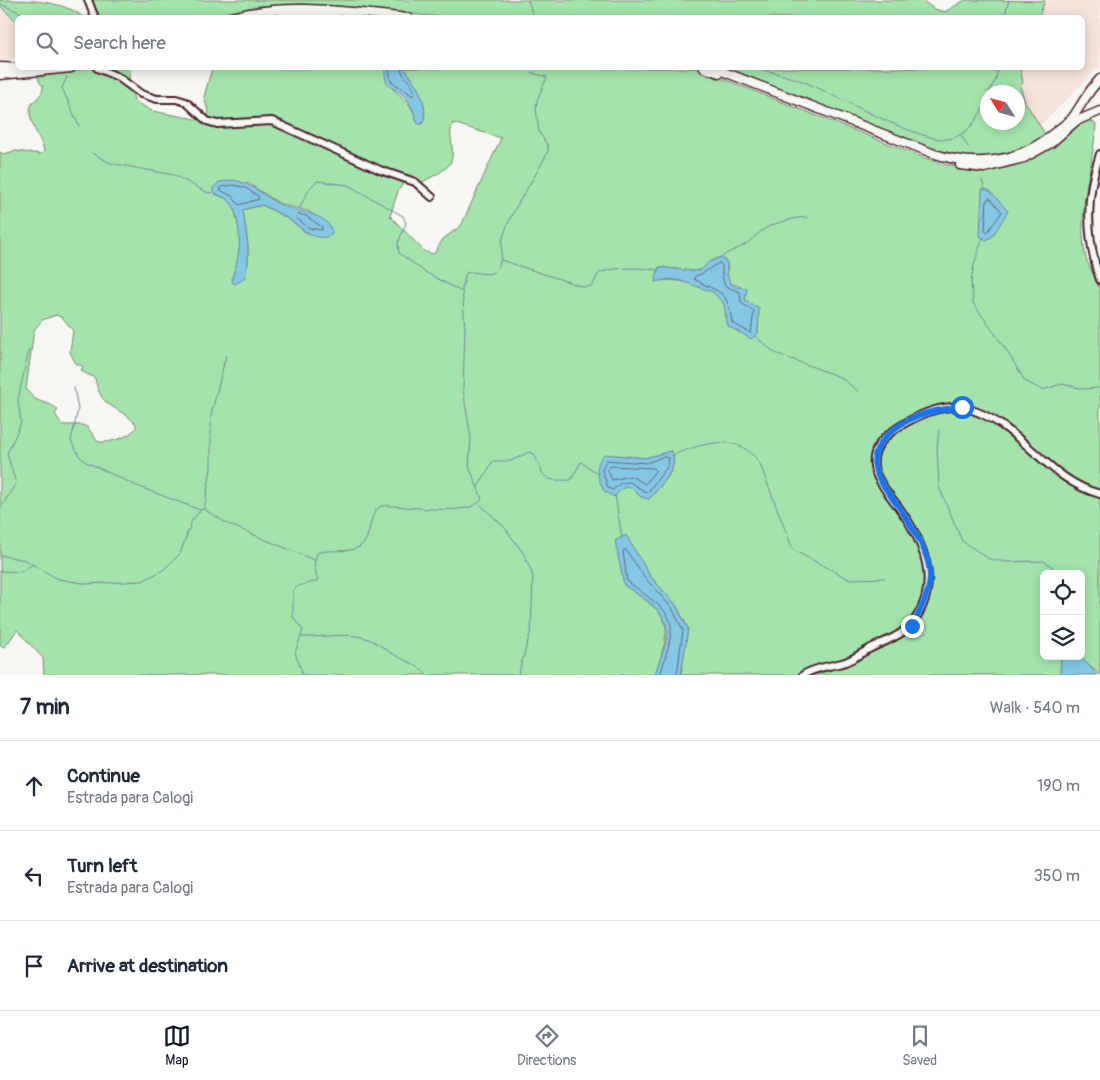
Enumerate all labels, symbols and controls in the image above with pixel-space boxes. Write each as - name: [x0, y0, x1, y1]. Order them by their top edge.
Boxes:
- search box: [15, 15, 1085, 70]
- icon: search: [33, 29, 61, 57]
- text: Search here: [73, 31, 166, 55]
- north arrow: [980, 85, 1025, 130]
- route start: [951, 396, 974, 419]
- map controls: [1040, 570, 1085, 660]
- button: locate: [1040, 570, 1085, 615]
- route end: [901, 615, 924, 638]
- button: layers: [1040, 615, 1085, 660]
- text: 7 min: [20, 694, 70, 721]
- text: Walk · 540 m: [990, 698, 1080, 718]
- text: Continue: [67, 764, 140, 788]
- icon: ahead: [20, 772, 48, 800]
- text: 190 m: [1037, 776, 1080, 796]
- text: Estrada para Calogi: [67, 788, 193, 808]
- text: Turn left: [67, 854, 137, 878]
- icon: left: [20, 862, 48, 890]
- text: 350 m: [1034, 866, 1080, 886]
- text: Estrada para Calogi: [67, 878, 193, 898]
- icon: arrive: [20, 952, 48, 980]
- text: Arrive at destination: [67, 954, 228, 978]
- tab: Map: [163, 1022, 191, 1069]
- tab: Directions: [517, 1022, 576, 1069]
- tab: Saved: [902, 1022, 937, 1069]

